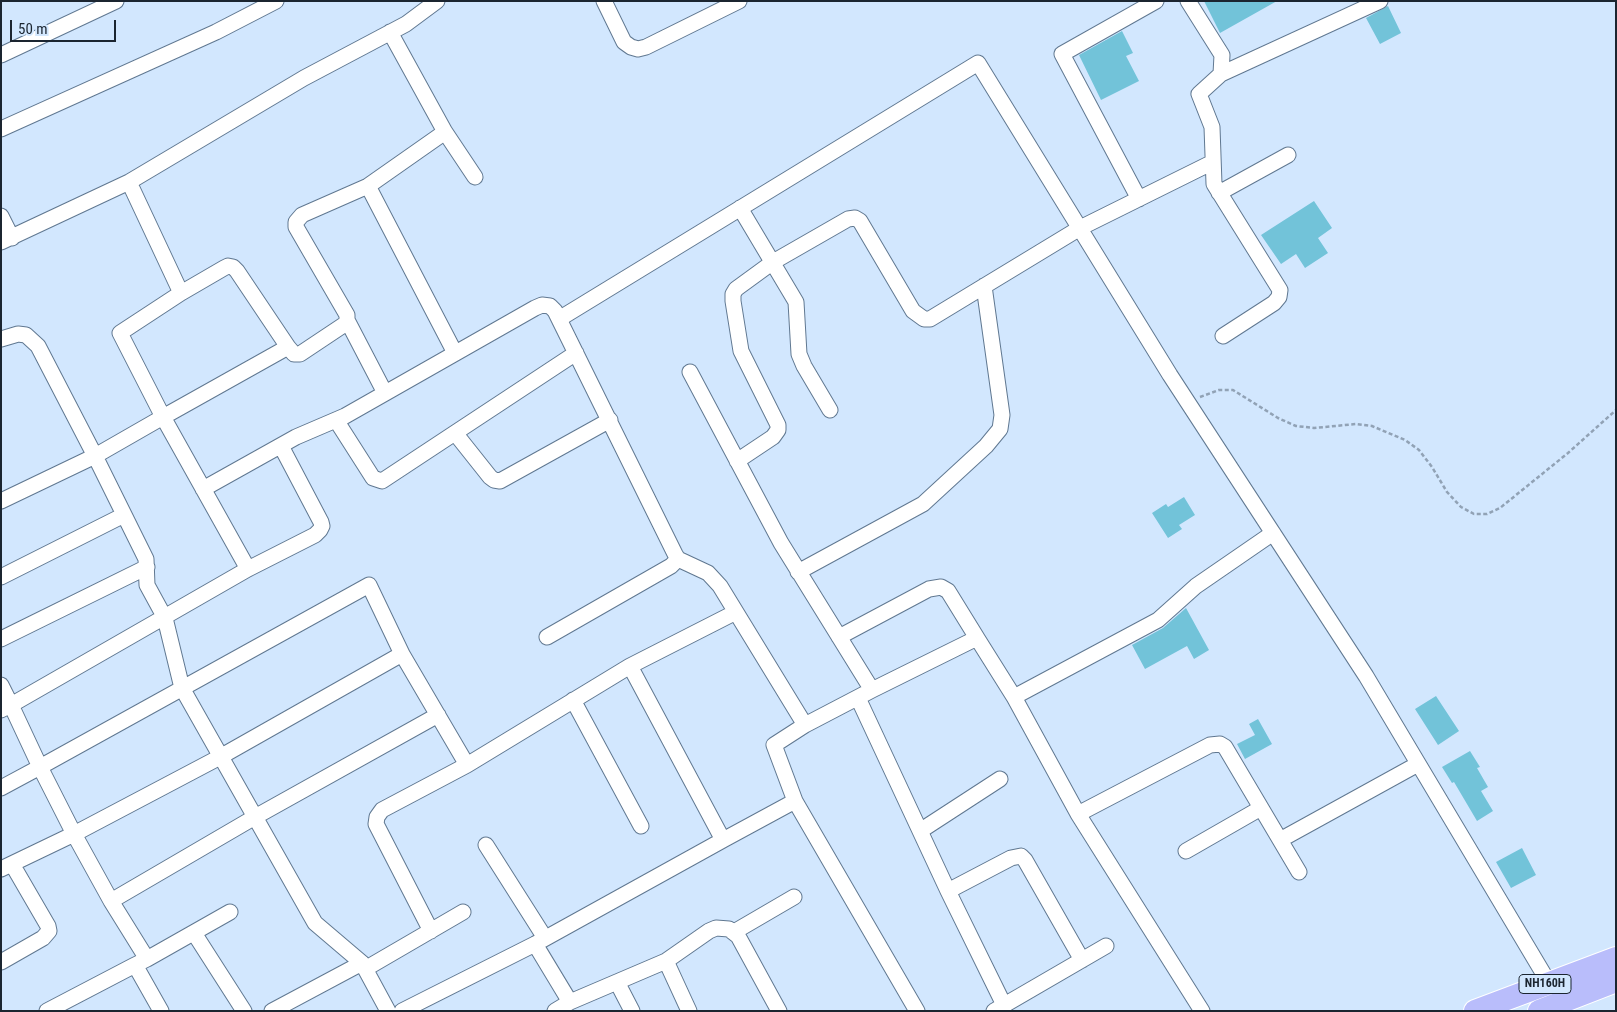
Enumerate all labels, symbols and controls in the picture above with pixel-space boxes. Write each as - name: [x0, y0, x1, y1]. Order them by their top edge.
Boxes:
- scale bar: [12, 10, 119, 42]
- text: 50 m: [18, 20, 48, 38]
- road number: NH160H: [1519, 974, 1571, 994]

